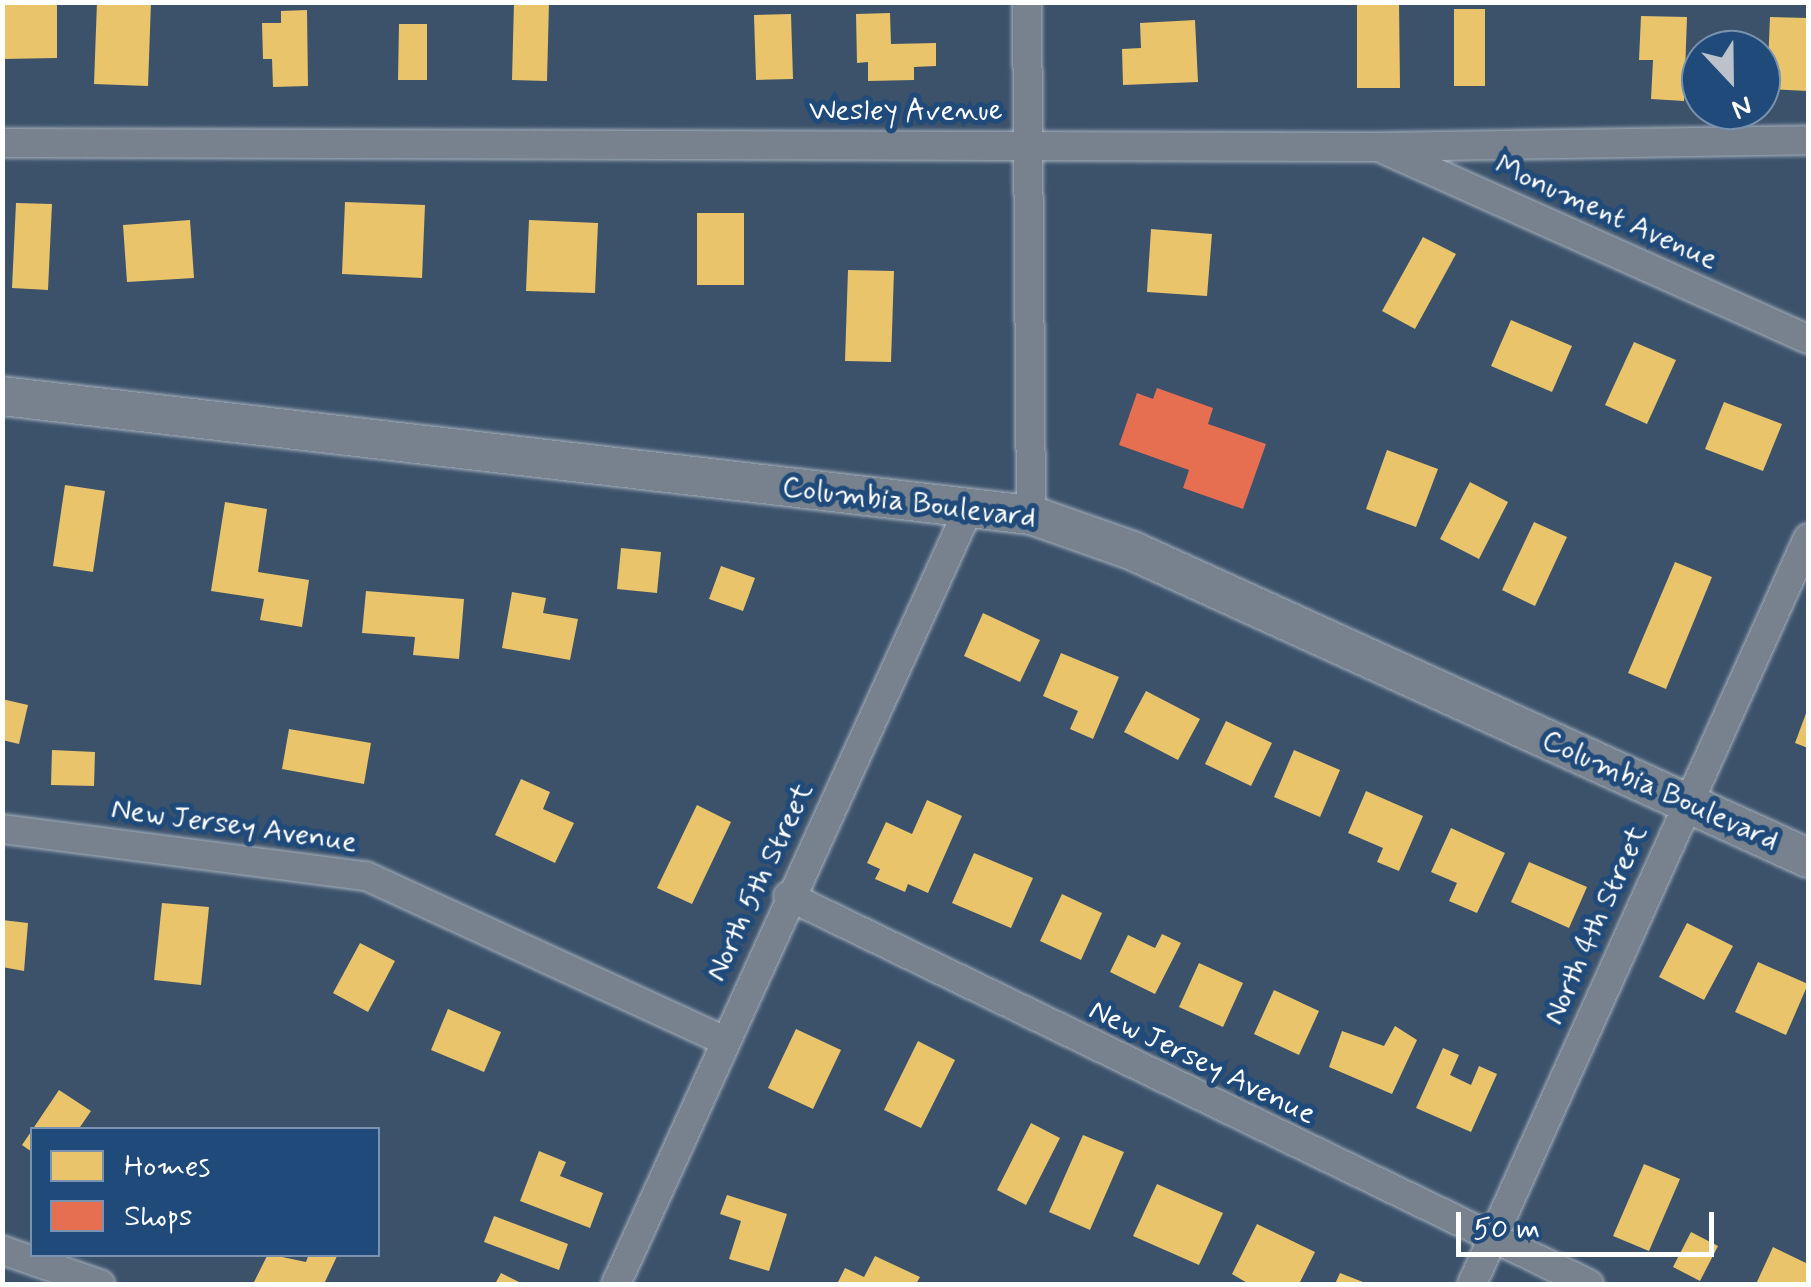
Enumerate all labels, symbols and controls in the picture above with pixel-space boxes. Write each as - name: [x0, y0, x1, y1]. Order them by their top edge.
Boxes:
- north arrow: [1681, 30, 1781, 130]
- text: N: [1726, 86, 1757, 127]
- street label: Wesley Avenue: [811, 93, 1001, 129]
- street label: Monument Avenue: [1488, 147, 1724, 279]
- street label: Columbia Boulevard: [783, 470, 1035, 536]
- street label: Columbia Boulevard: [1538, 724, 1782, 858]
- street label: North 5th Street: [698, 777, 822, 987]
- street label: New Jersey Avenue: [109, 791, 359, 861]
- street label: North 4th Street: [1536, 820, 1656, 1030]
- street label: New Jersey Avenue: [1083, 992, 1321, 1134]
- legend: [30, 1127, 380, 1257]
- text: Homes: [124, 1147, 210, 1186]
- scale bar: [1461, 1192, 1718, 1254]
- text: Shops: [124, 1197, 192, 1236]
- text: 50 m: [1473, 1210, 1540, 1249]

